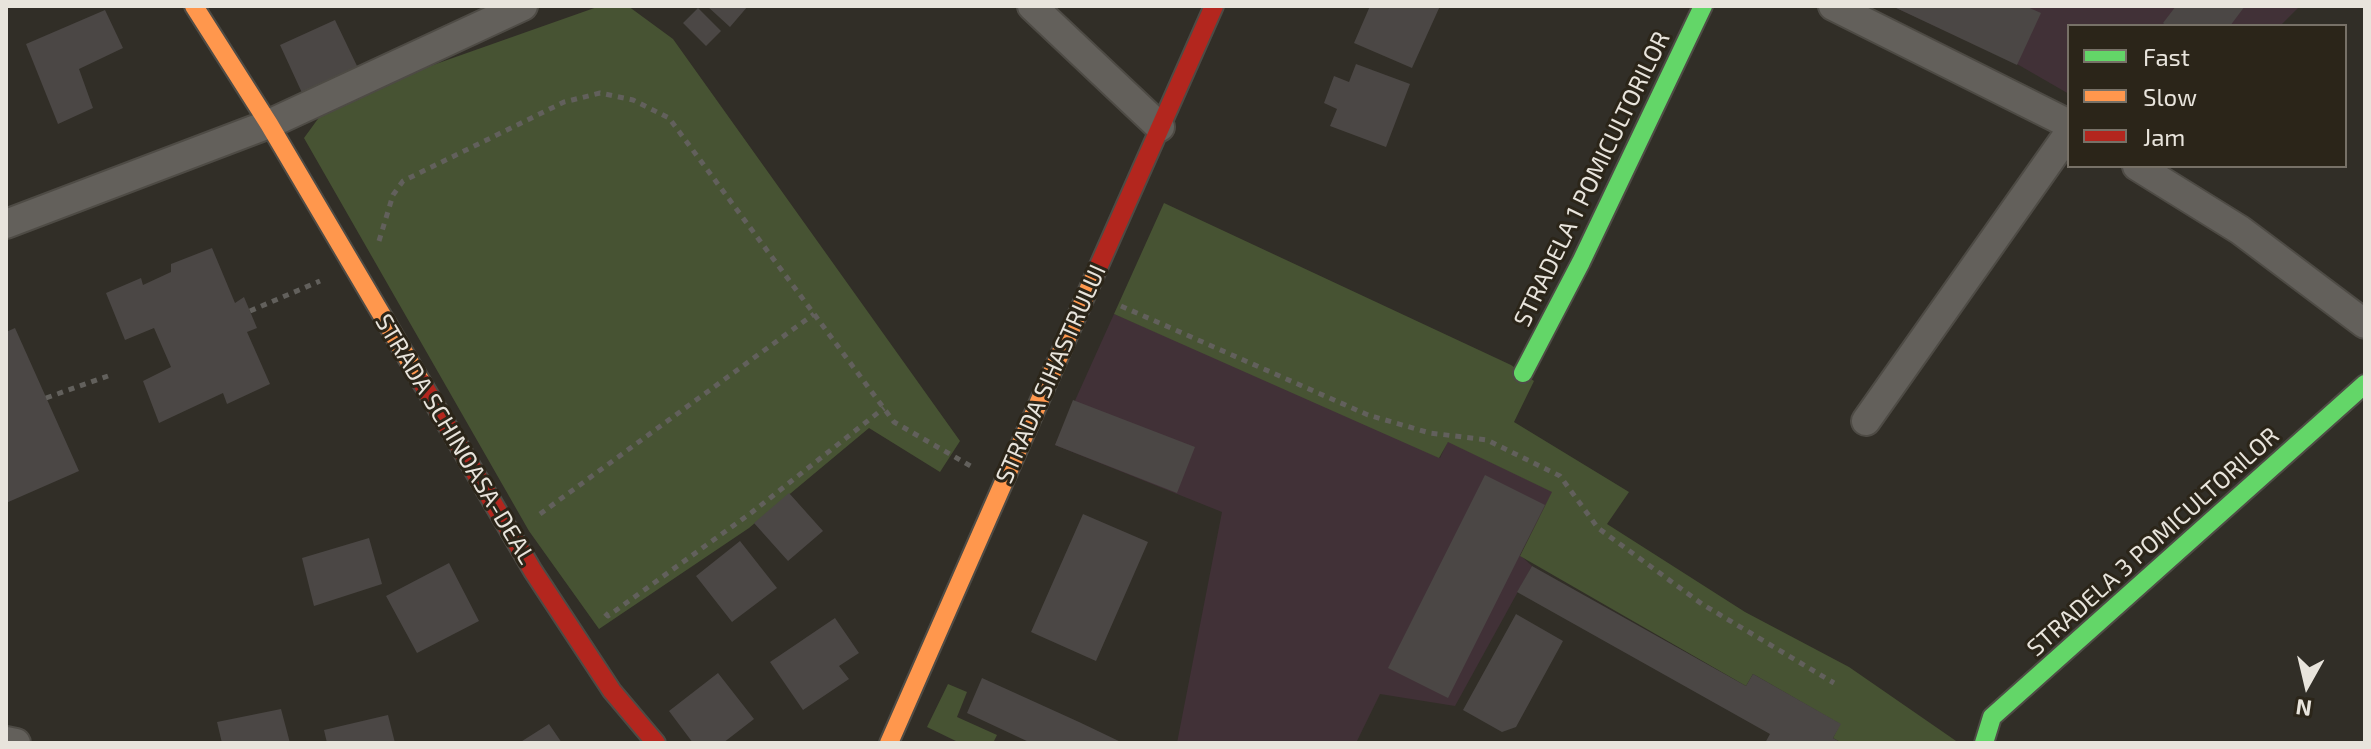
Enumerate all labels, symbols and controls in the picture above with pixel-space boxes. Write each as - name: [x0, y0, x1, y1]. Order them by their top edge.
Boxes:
- legend: [2067, 24, 2347, 168]
- street label: STRADELA 1 POMICULTORILOR: [1508, 27, 1676, 331]
- text: Fast: [2143, 42, 2190, 71]
- text: Slow: [2143, 82, 2197, 111]
- text: Jam: [2143, 122, 2185, 151]
- street label: STRADA SIHASTRULUI: [990, 260, 1112, 488]
- street label: STRADA SCHINOASA-DEAL: [369, 309, 541, 569]
- street label: STRADELA 3 POMICULTORILOR: [2021, 421, 2285, 663]
- north arrow: [2267, 645, 2347, 725]
- text: N: [2294, 695, 2313, 723]

